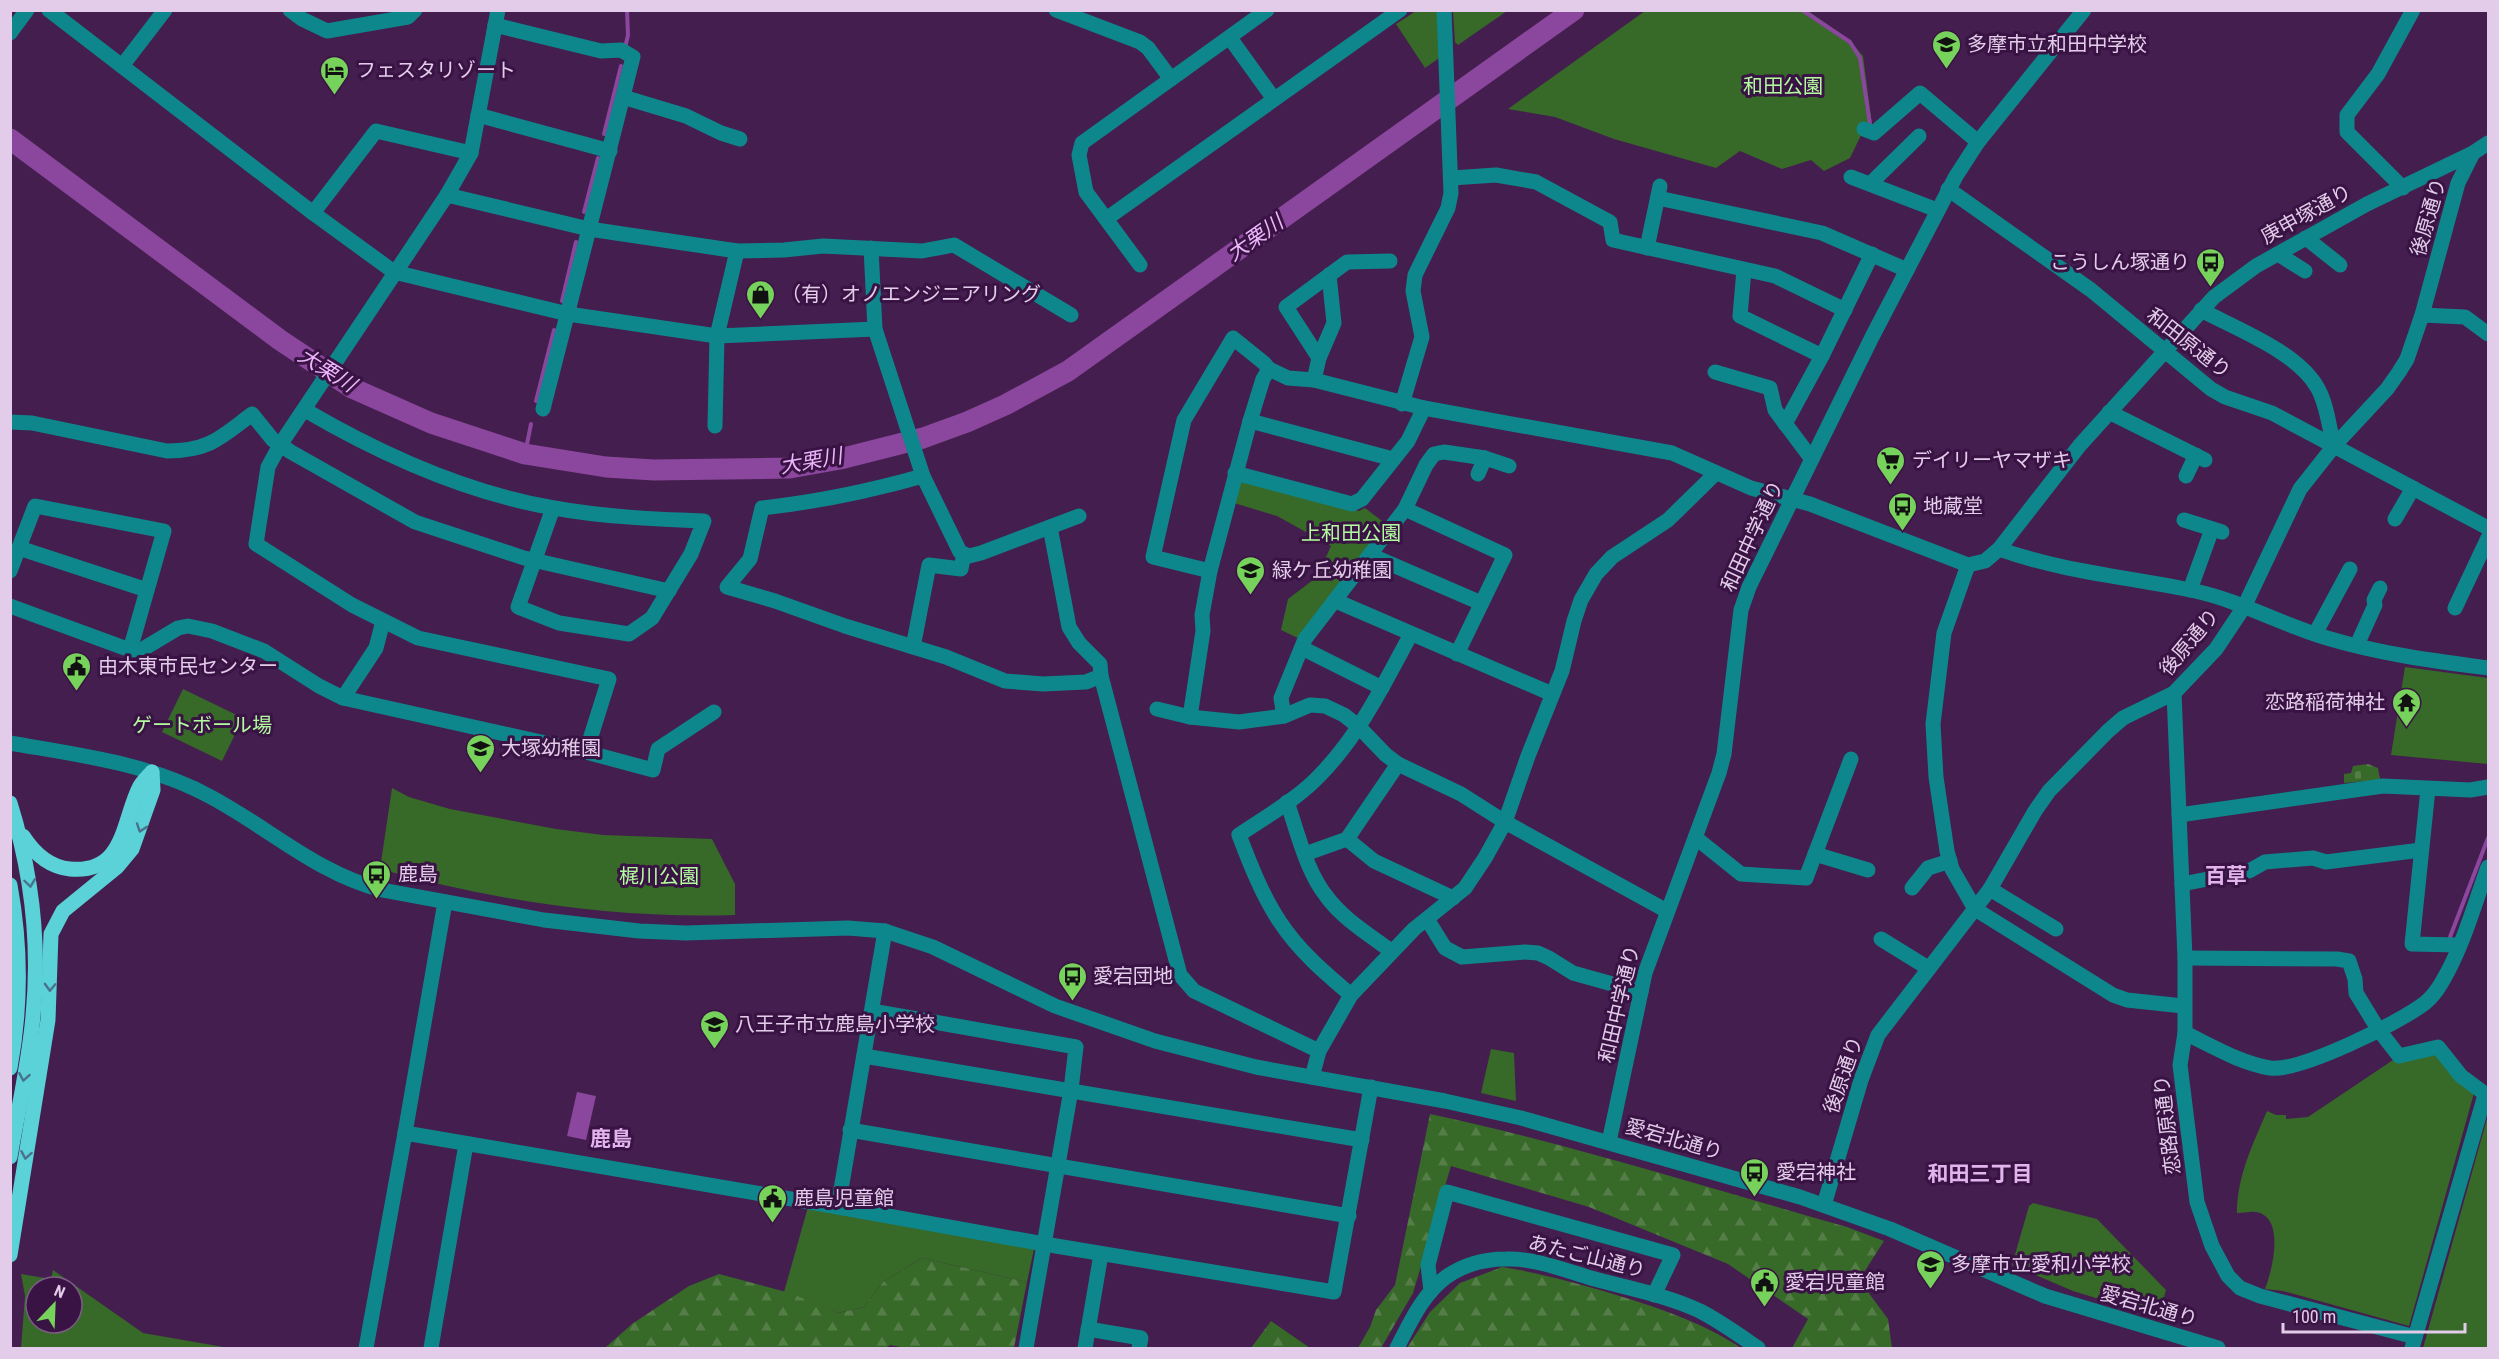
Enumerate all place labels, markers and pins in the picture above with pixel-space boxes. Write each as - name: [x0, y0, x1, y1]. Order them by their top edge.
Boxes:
- school or university icon: 多摩市立和田中学校: [1930, 28, 1962, 70]
- place label: 多摩市立和田中学校: [1967, 32, 2147, 56]
- hotel icon: フェスタリゾート: [319, 54, 351, 96]
- place label: フェスタリゾート: [356, 58, 516, 82]
- bus stop icon: こうしん塚通り: [2195, 246, 2227, 288]
- place label: こうしん塚通り: [2050, 250, 2190, 274]
- shop icon: （有）オノエンジニアリング: [744, 278, 776, 320]
- place label: （有）オノエンジニアリング: [781, 282, 1041, 306]
- supermarket icon: デイリーヤマザキ: [1875, 444, 1907, 486]
- place label: デイリーヤマザキ: [1912, 448, 2072, 472]
- bus stop icon: 地蔵堂: [1886, 490, 1918, 532]
- place label: 地蔵堂: [1923, 494, 1983, 518]
- school or university icon: 緑ケ丘幼稚園: [1235, 554, 1267, 596]
- place label: 緑ケ丘幼稚園: [1272, 558, 1392, 582]
- public building icon: 由木東市民センター: [61, 650, 93, 692]
- place label: 由木東市民センター: [98, 654, 278, 678]
- temple icon: 恋路稲荷神社: [2390, 686, 2422, 728]
- place label: 恋路稲荷神社: [2265, 690, 2385, 714]
- school or university icon: 大塚幼稚園: [464, 732, 496, 774]
- place label: 大塚幼稚園: [501, 736, 601, 760]
- bus stop icon: 鹿島: [361, 858, 393, 900]
- place label: 鹿島: [398, 862, 438, 886]
- bus stop icon: 愛宕団地: [1056, 960, 1088, 1002]
- place label: 愛宕団地: [1093, 964, 1173, 988]
- school or university icon: 八王子市立鹿島小学校: [698, 1008, 730, 1050]
- place label: 八王子市立鹿島小学校: [735, 1012, 935, 1036]
- bus stop icon: 愛宕神社: [1739, 1156, 1771, 1198]
- place label: 愛宕神社: [1776, 1160, 1856, 1184]
- public building icon: 鹿島児童館: [757, 1182, 789, 1224]
- place label: 鹿島児童館: [794, 1186, 894, 1210]
- school or university icon: 多摩市立愛和小学校: [1914, 1248, 1946, 1290]
- place label: 多摩市立愛和小学校: [1951, 1252, 2131, 1276]
- public building icon: 愛宕児童館: [1748, 1266, 1780, 1308]
- place label: 愛宕児童館: [1785, 1270, 1885, 1294]

